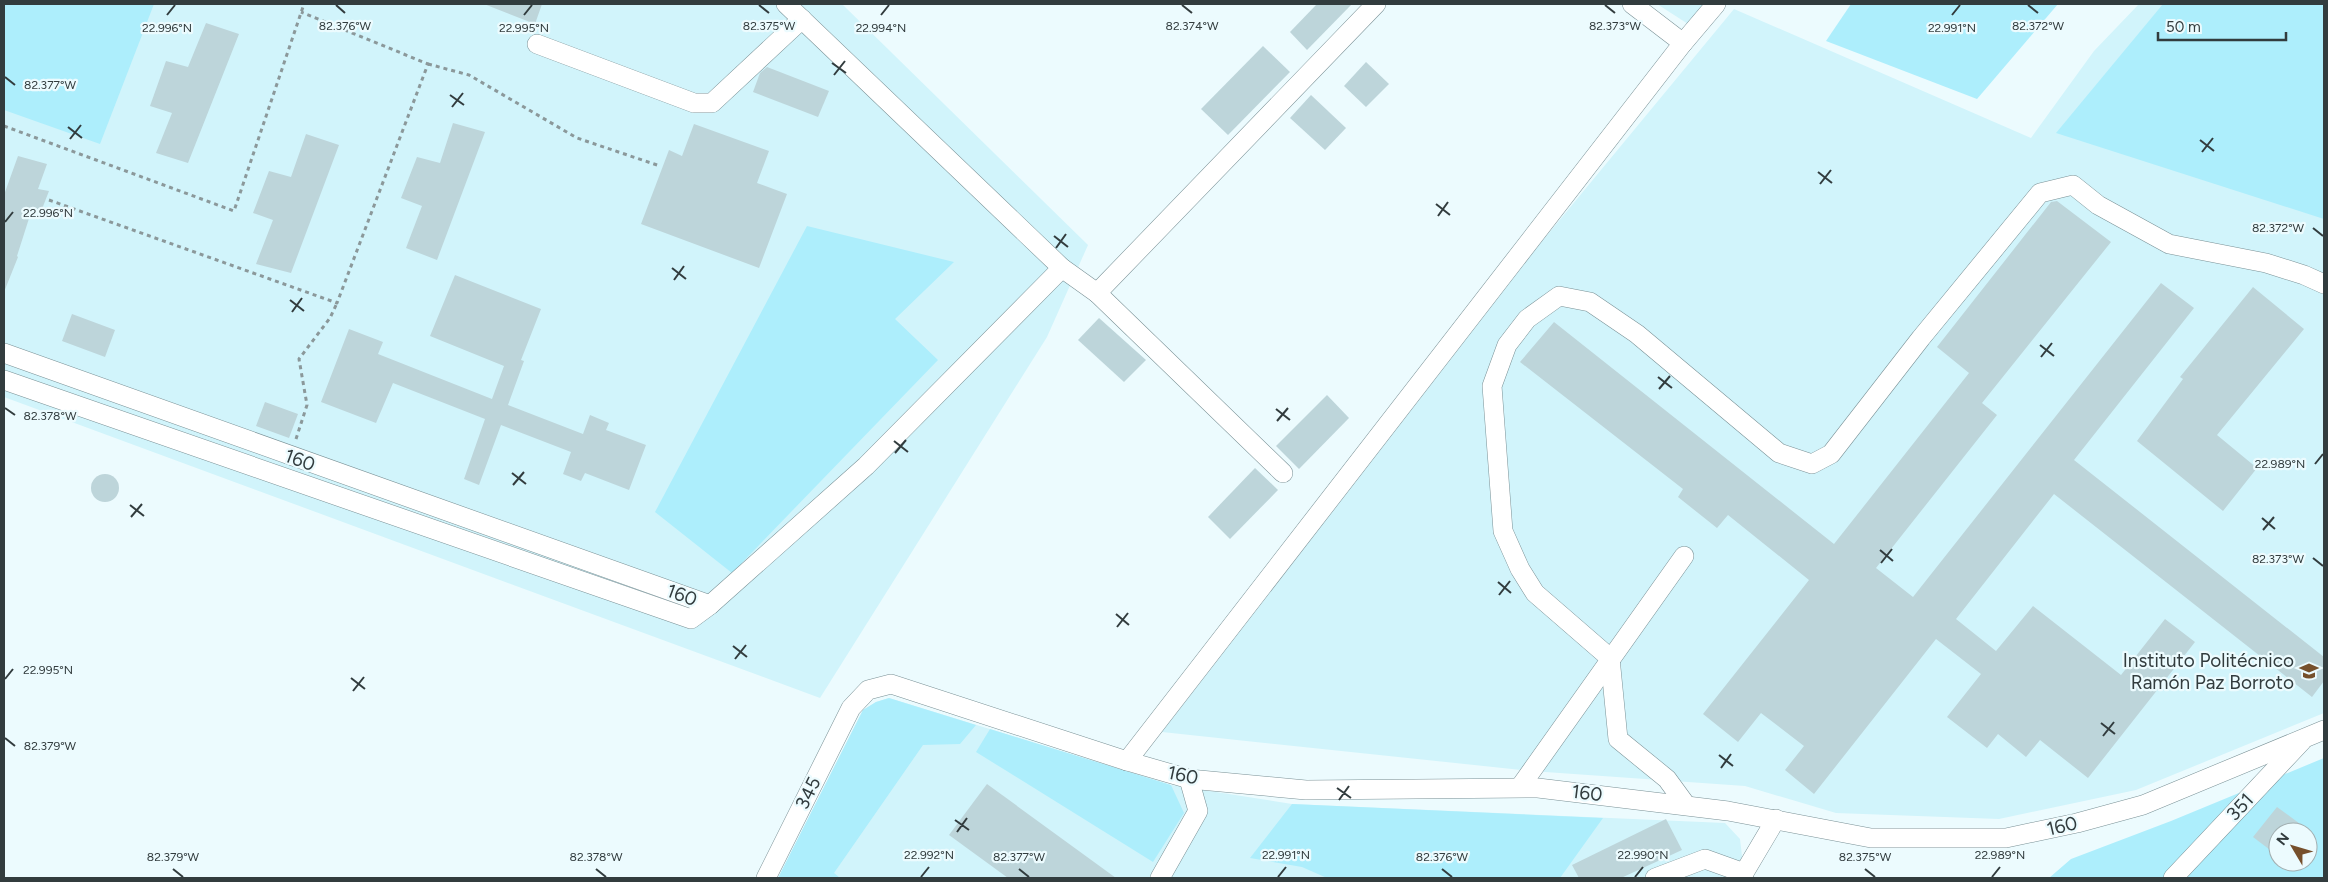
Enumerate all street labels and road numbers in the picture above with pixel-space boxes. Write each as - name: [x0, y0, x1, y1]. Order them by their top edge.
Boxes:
- street label: 160: [282, 444, 318, 476]
- street label: 160: [664, 579, 700, 611]
- street label: 160: [1166, 761, 1200, 789]
- street label: 345: [790, 773, 826, 813]
- street label: 160: [1570, 780, 1604, 806]
- street label: 351: [2222, 789, 2258, 825]
- street label: 160: [2044, 811, 2080, 841]

